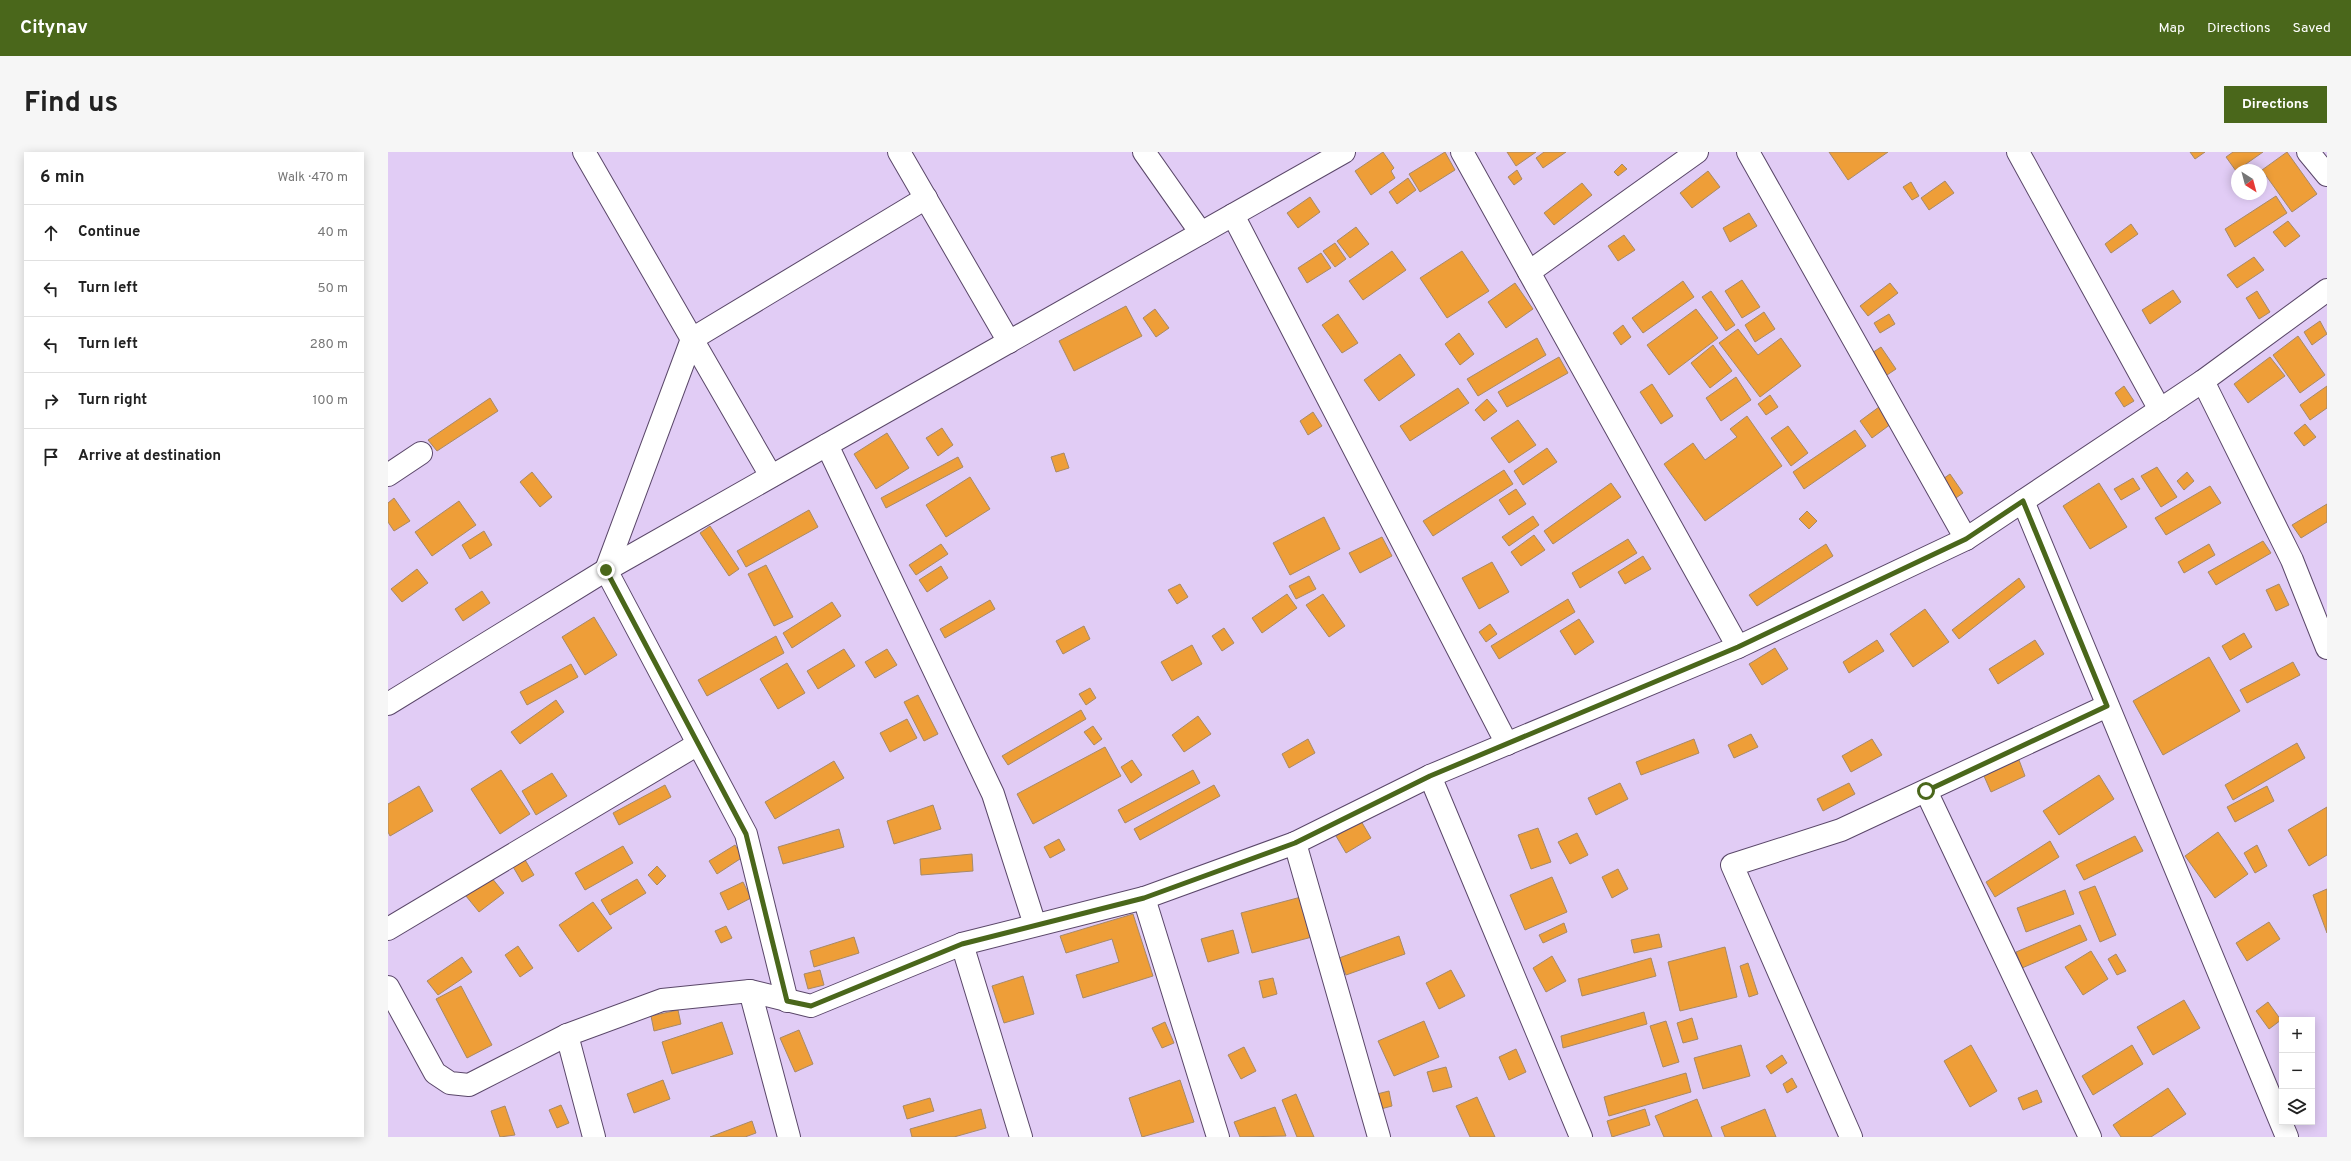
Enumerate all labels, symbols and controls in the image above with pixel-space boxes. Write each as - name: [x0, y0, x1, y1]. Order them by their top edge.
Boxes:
- text: Citynav: [20, 16, 88, 40]
- text: Map: [2159, 20, 2185, 37]
- text: Directions: [2207, 20, 2271, 37]
- text: Saved: [2293, 20, 2331, 37]
- text: Find us: [24, 86, 118, 122]
- button: Directions: [2224, 86, 2327, 123]
- north arrow: [2231, 164, 2267, 200]
- text: 6 min: [40, 167, 84, 189]
- text: Walk · 470 m: [277, 170, 348, 186]
- icon: ahead: [40, 222, 62, 244]
- text: Continue: [78, 223, 140, 242]
- text: 40 m: [318, 225, 348, 241]
- icon: left: [40, 278, 62, 300]
- text: Turn left: [78, 279, 138, 298]
- text: 50 m: [318, 281, 348, 297]
- icon: left: [40, 334, 62, 356]
- text: Turn left: [78, 335, 138, 354]
- text: 280 m: [310, 337, 348, 353]
- icon: right: [40, 390, 62, 412]
- text: Turn right: [78, 391, 147, 410]
- text: 100 m: [312, 393, 348, 409]
- icon: arrive: [40, 446, 62, 468]
- text: Arrive at destination: [78, 447, 221, 466]
- route end: [597, 561, 615, 579]
- route start: [1917, 782, 1935, 800]
- map controls: [2279, 1017, 2315, 1125]
- button: +: [2279, 1017, 2315, 1053]
- button: −: [2279, 1053, 2315, 1089]
- button: layers: [2279, 1089, 2315, 1125]

